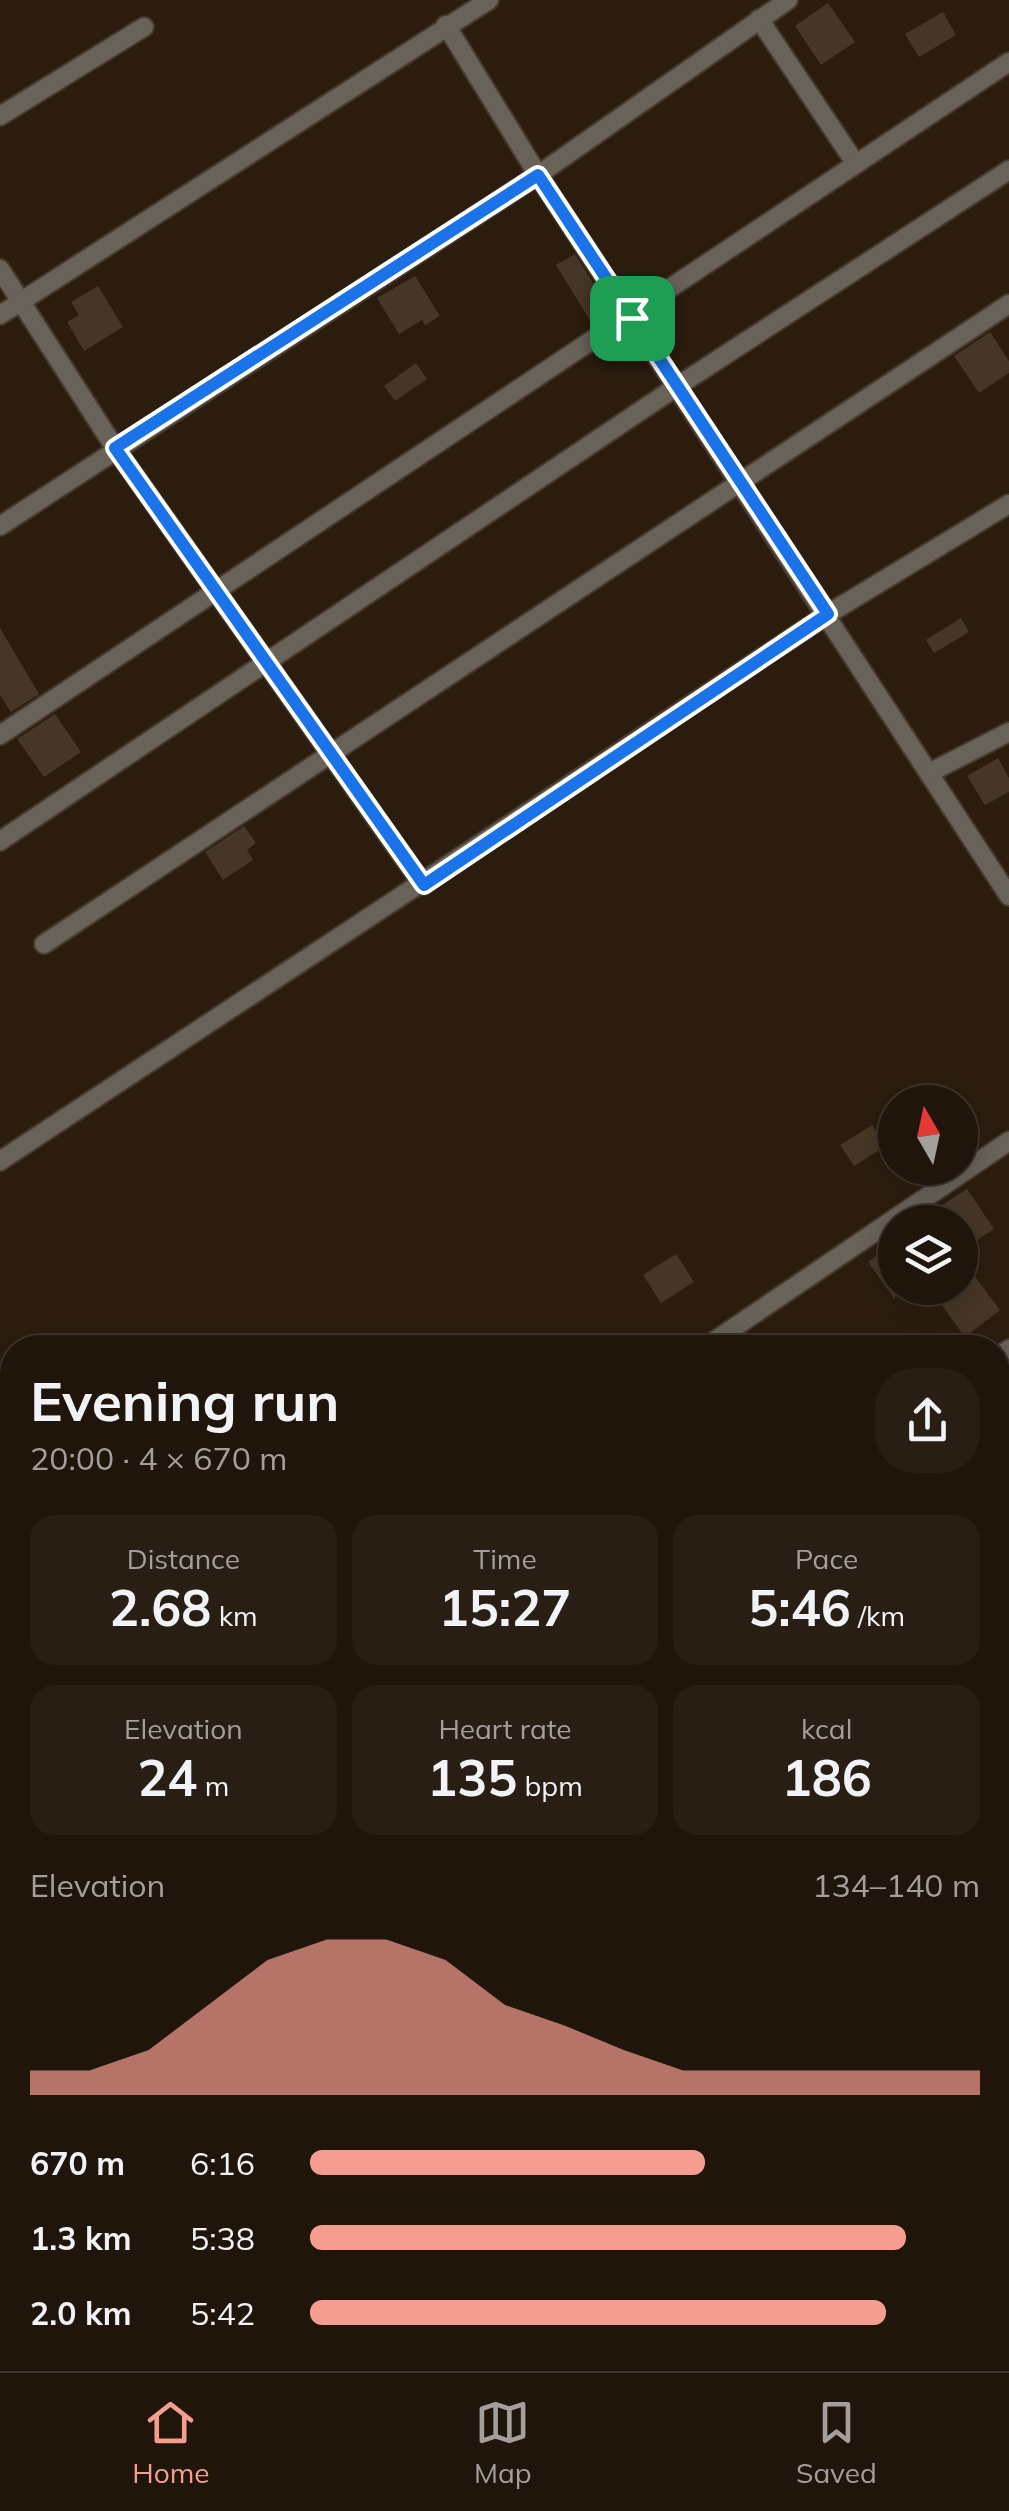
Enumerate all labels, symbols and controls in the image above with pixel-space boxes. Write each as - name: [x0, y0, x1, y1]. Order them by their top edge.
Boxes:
- pin: [590, 276, 675, 361]
- icon: arrive: [605, 291, 660, 346]
- north arrow: [878, 1085, 978, 1185]
- map controls: [878, 1085, 978, 1305]
- button: layers: [878, 1205, 978, 1305]
- text: Evening run: [30, 1366, 339, 1435]
- button: share: [875, 1368, 980, 1473]
- text: 20:00 · 4 × 670 m: [30, 1438, 287, 1478]
- text: Distance: [127, 1541, 240, 1576]
- text: Time: [473, 1541, 537, 1576]
- text: Pace: [795, 1541, 858, 1576]
- text: 2.68: [109, 1576, 211, 1639]
- text: 15:27: [439, 1576, 571, 1639]
- text: 5:46: [748, 1576, 851, 1639]
- text: km: [211, 1598, 258, 1633]
- text: /km: [851, 1598, 905, 1633]
- text: Elevation: [124, 1711, 243, 1746]
- text: Heart rate: [438, 1711, 572, 1746]
- text: kcal: [801, 1711, 852, 1746]
- text: 24: [137, 1746, 197, 1809]
- text: 135: [427, 1746, 517, 1809]
- text: 186: [782, 1746, 872, 1809]
- text: m: [197, 1768, 229, 1803]
- text: bpm: [517, 1768, 583, 1803]
- text: Elevation: [30, 1865, 165, 1905]
- text: 134–140 m: [812, 1865, 980, 1905]
- text: 670 m: [30, 2143, 125, 2183]
- text: 6:16: [190, 2143, 255, 2183]
- text: 1.3 km: [30, 2218, 132, 2258]
- text: 5:38: [190, 2218, 255, 2258]
- text: 2.0 km: [30, 2293, 132, 2333]
- text: 5:42: [190, 2293, 255, 2333]
- tab: Home: [132, 2395, 209, 2490]
- tab: Map: [474, 2395, 532, 2490]
- tab: Saved: [796, 2395, 877, 2490]

